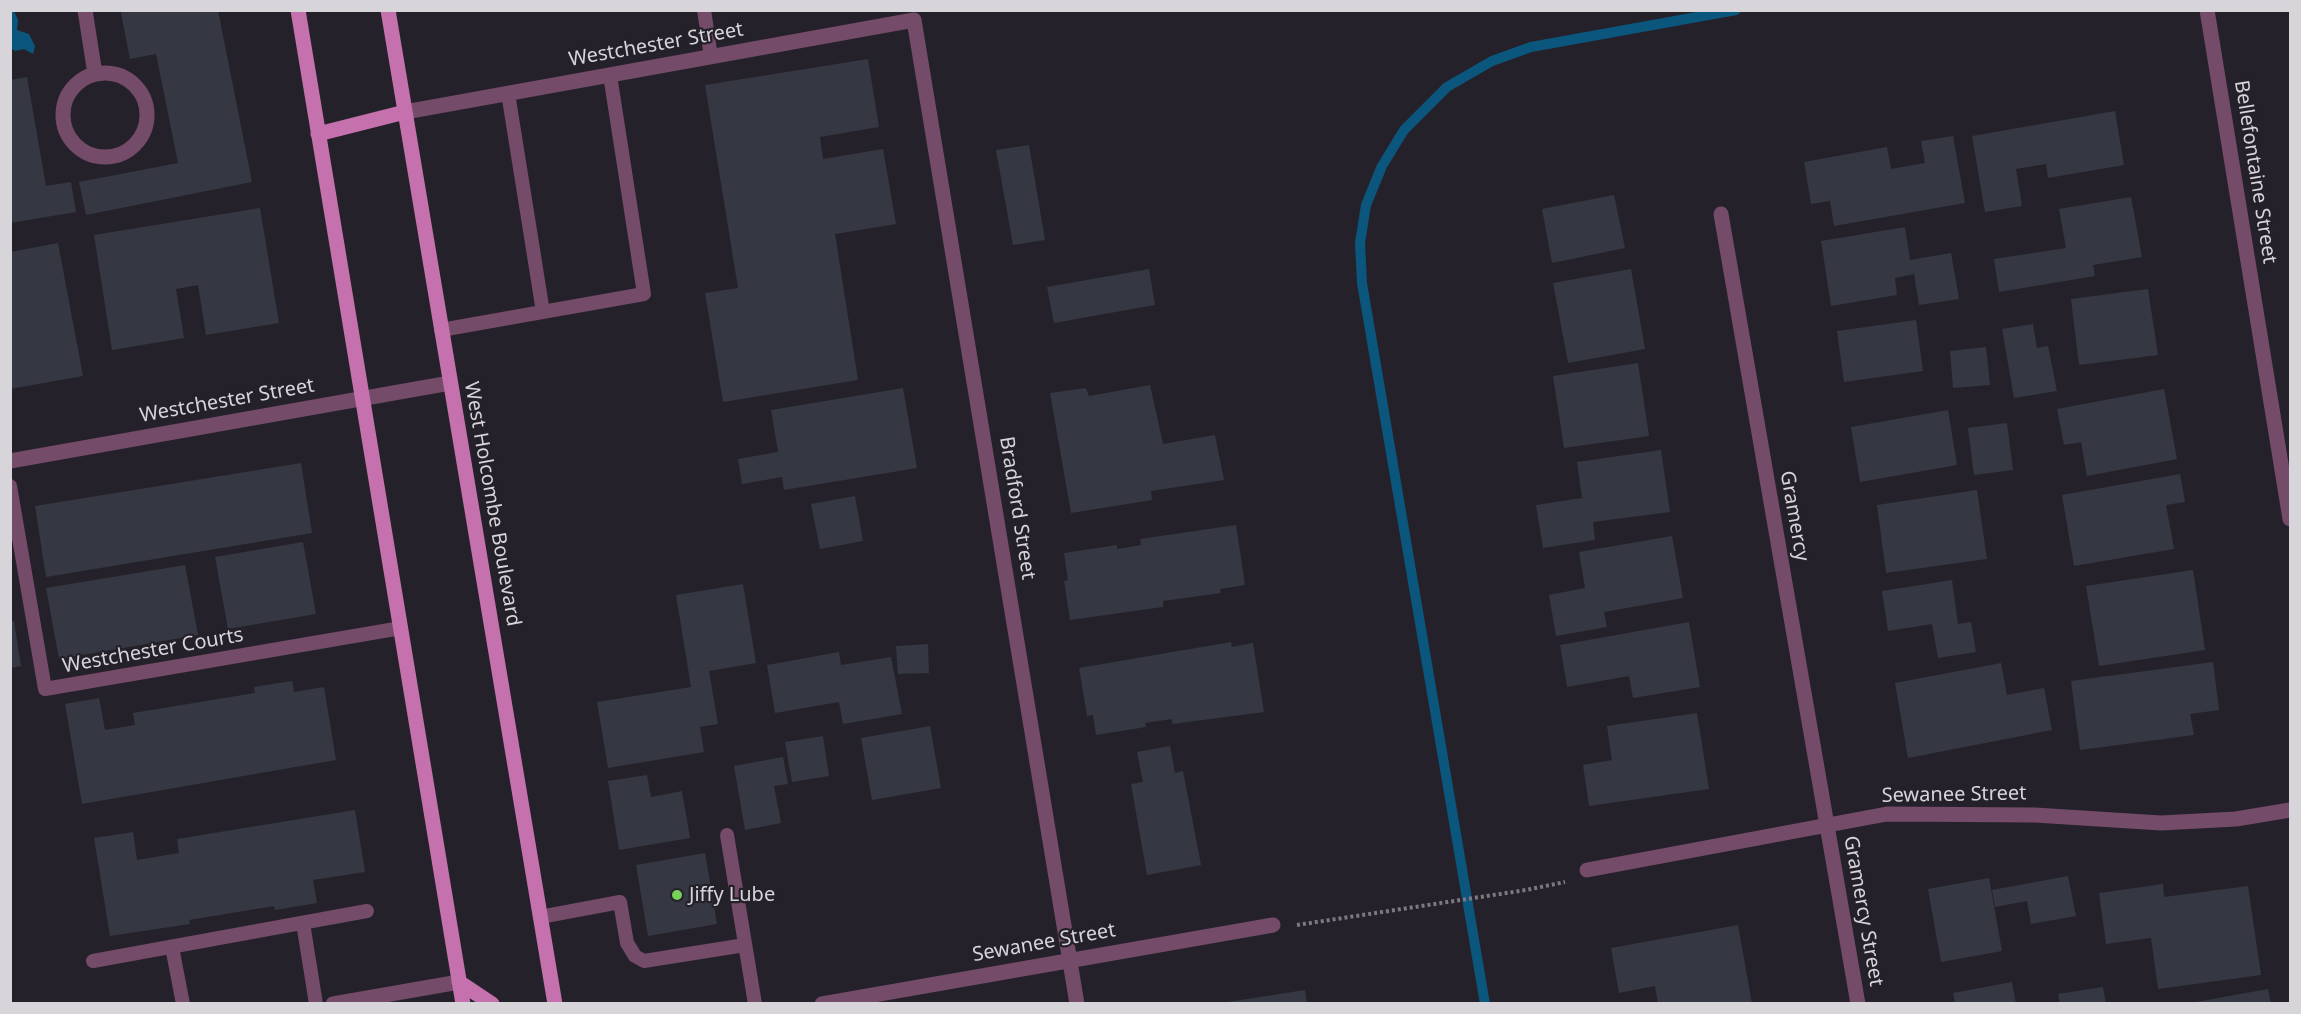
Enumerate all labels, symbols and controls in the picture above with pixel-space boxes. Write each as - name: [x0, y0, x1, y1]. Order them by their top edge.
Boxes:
- street label: Westchester Street: [567, 18, 745, 72]
- street label: Bellefontaine Street: [2229, 79, 2281, 265]
- street label: Westchester Street: [138, 374, 316, 428]
- street label: West Holcombe Boulevard: [459, 380, 525, 628]
- street label: Bradford Street: [994, 435, 1040, 581]
- street label: Gramercy: [1774, 469, 1814, 563]
- street label: Westchester Courts: [61, 623, 245, 679]
- street label: Sewanee Street: [1881, 782, 2027, 808]
- street label: Gramercy Street: [1838, 834, 1888, 988]
- place label: Jiffy Lube: [689, 883, 775, 907]
- marker: Jiffy Lube: [670, 888, 684, 902]
- street label: Sewanee Street: [971, 919, 1117, 967]

